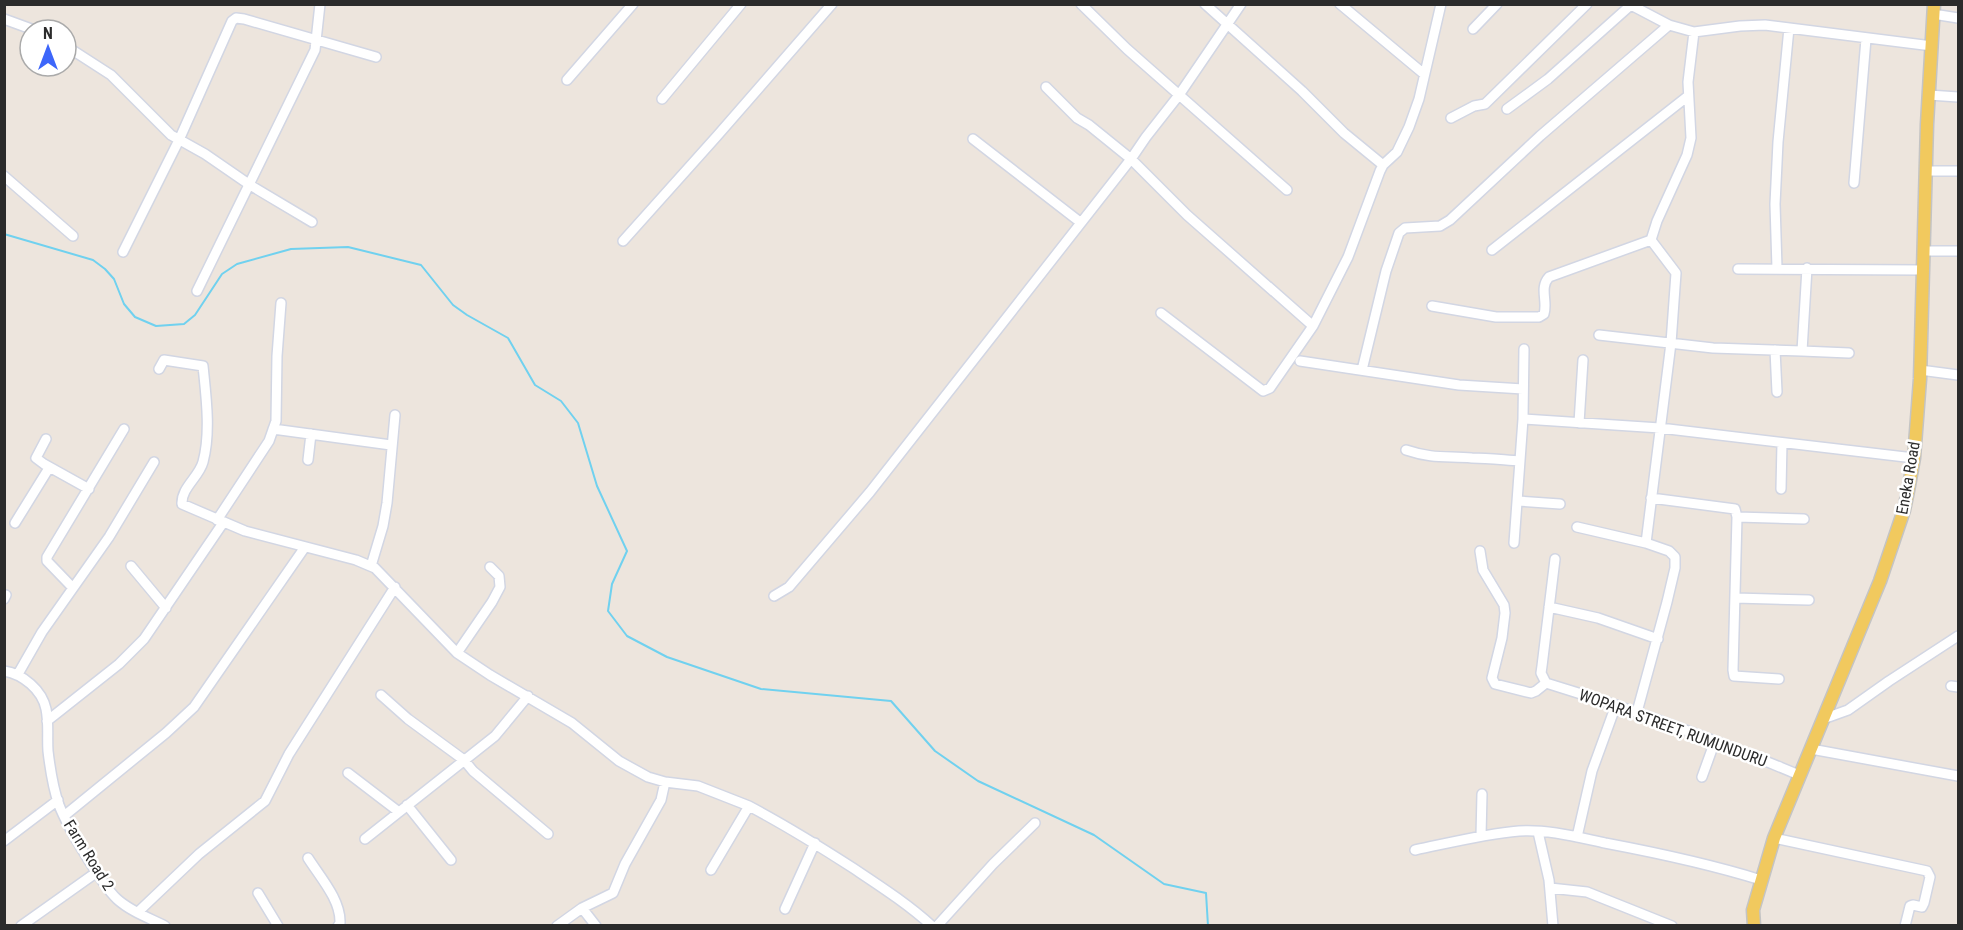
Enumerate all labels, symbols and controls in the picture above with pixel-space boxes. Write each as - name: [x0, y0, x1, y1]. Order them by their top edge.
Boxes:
- north arrow: [18, 18, 78, 78]
- text: N: [43, 24, 53, 43]
- street label: Eneka Road: [1892, 440, 1924, 516]
- street label: WOPARA STREET, RUMUNDURU: [1576, 685, 1770, 771]
- street label: Farm Road 2: [60, 816, 118, 894]

